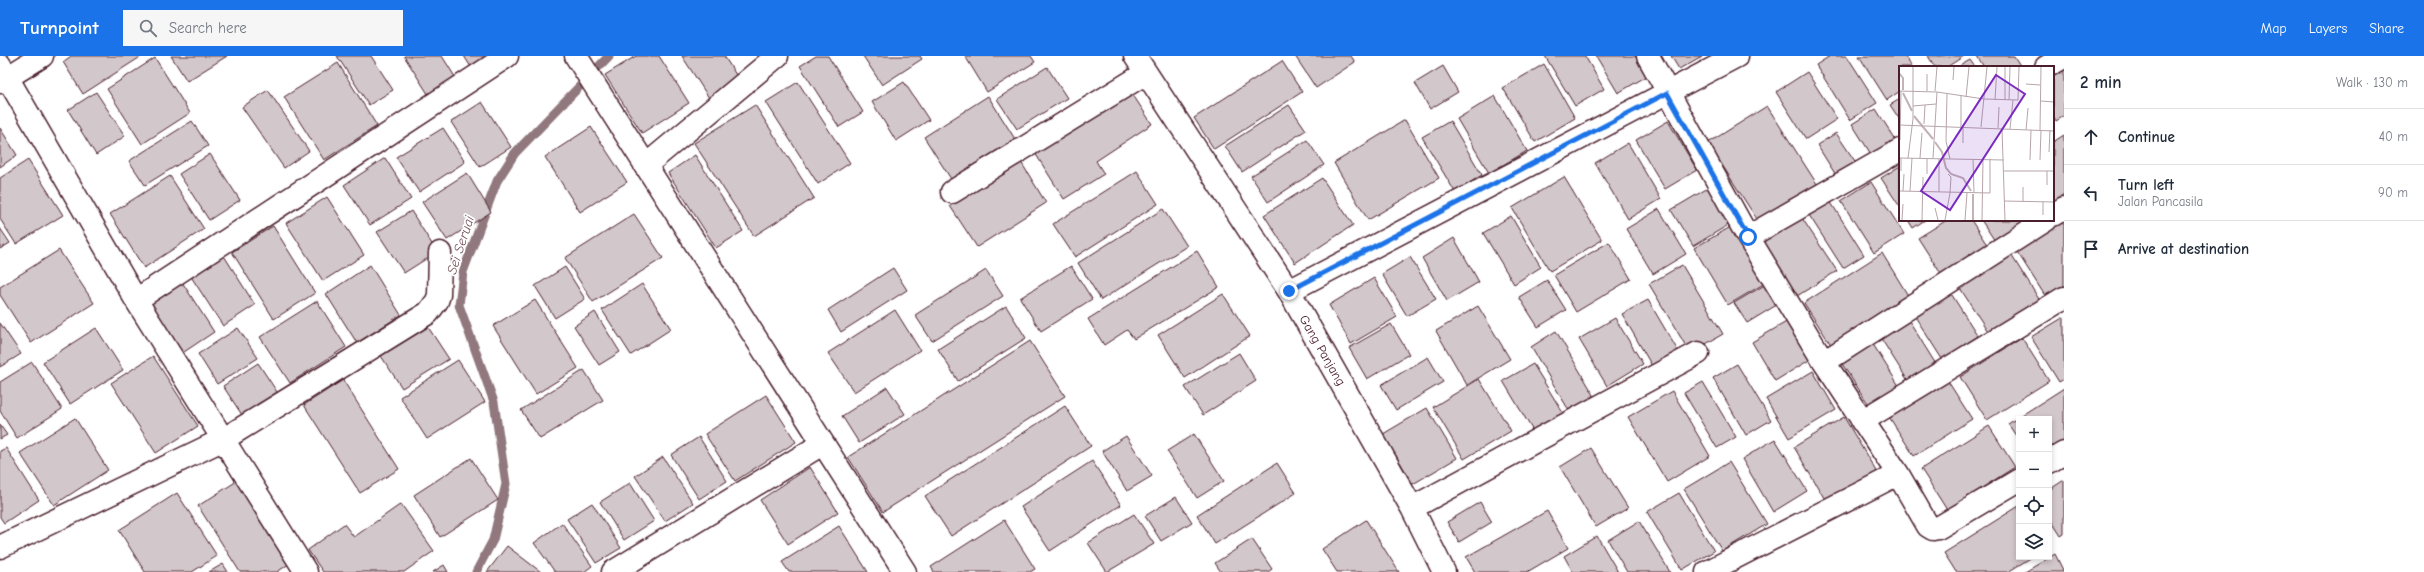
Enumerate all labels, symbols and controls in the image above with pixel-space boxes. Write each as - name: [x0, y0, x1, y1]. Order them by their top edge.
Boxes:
- search box: [123, 10, 403, 46]
- text: Turnpoint: [20, 17, 99, 39]
- icon: search: [137, 17, 159, 39]
- text: Search here: [169, 19, 247, 37]
- text: Map: [2260, 20, 2287, 37]
- text: Layers: [2309, 20, 2347, 37]
- text: Share: [2369, 20, 2404, 37]
- inset map: [1899, 66, 2054, 221]
- text: 2 min: [2080, 73, 2121, 92]
- text: Walk · 130 m: [2336, 75, 2408, 90]
- icon: ahead: [2080, 126, 2102, 148]
- text: Continue: [2118, 128, 2175, 146]
- text: 40 m: [2379, 129, 2408, 144]
- text: Turn left: [2118, 176, 2174, 194]
- icon: left: [2080, 182, 2102, 204]
- text: 90 m: [2378, 185, 2408, 200]
- text: Jalan Pancasila: [2118, 194, 2203, 209]
- water label: Sei Seruai: [443, 213, 478, 277]
- route start: [1739, 228, 1757, 246]
- icon: arrive: [2080, 238, 2102, 260]
- text: Arrive at destination: [2118, 240, 2249, 258]
- route end: [1280, 282, 1298, 300]
- street label: Gang Panjang: [1296, 312, 1349, 388]
- map controls: [2016, 416, 2052, 560]
- button: +: [2016, 416, 2052, 452]
- button: −: [2016, 452, 2052, 488]
- button: locate: [2016, 488, 2052, 524]
- button: layers: [2016, 524, 2052, 560]

